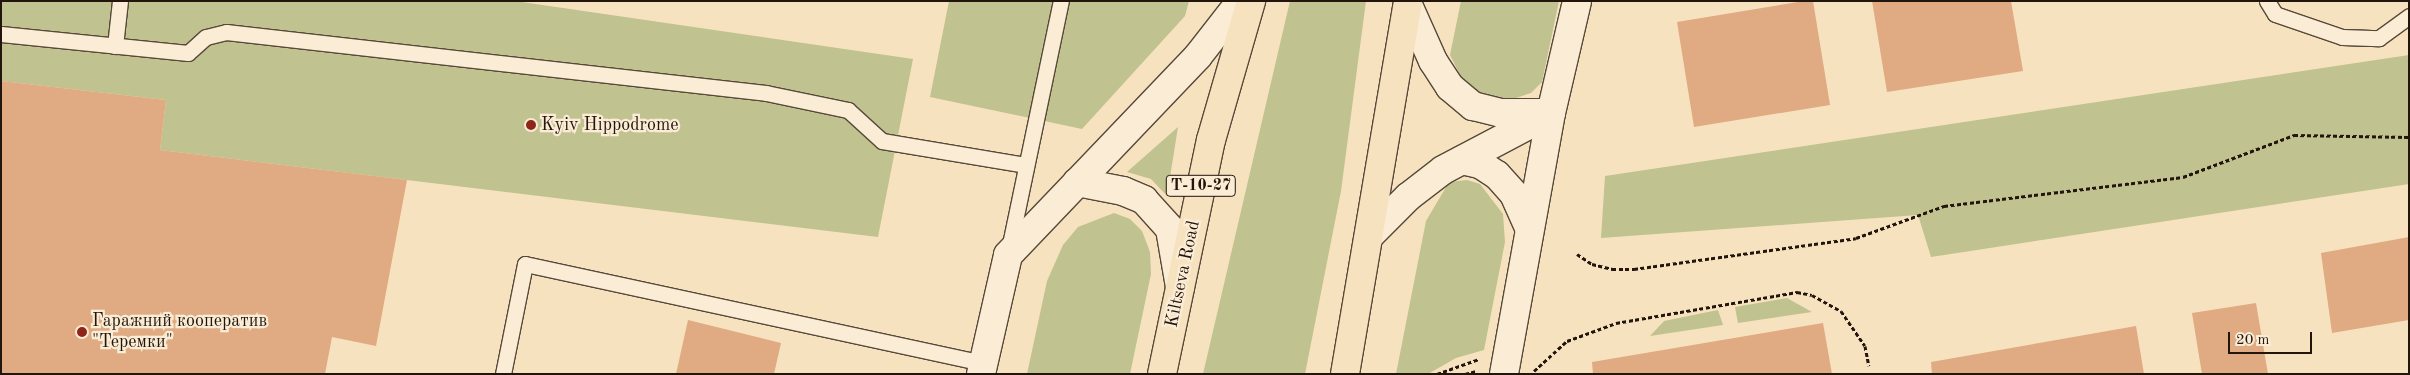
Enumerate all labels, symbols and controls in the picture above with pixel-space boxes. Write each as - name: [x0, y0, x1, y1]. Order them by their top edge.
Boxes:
- place label: Kyiv Hippodrome: [541, 114, 678, 136]
- marker: Kyiv Hippodrome: [525, 119, 537, 131]
- road number: Т-10-27: [1165, 172, 1237, 200]
- street label: Kiltseva Road: [1161, 219, 1205, 329]
- place label: Гаражний кооператив "Теремки": [92, 311, 267, 354]
- scale bar: [2230, 322, 2314, 354]
- marker: Гаражний кооператив "Теремки": [76, 326, 88, 338]
- text: 20 m: [2236, 333, 2270, 348]

